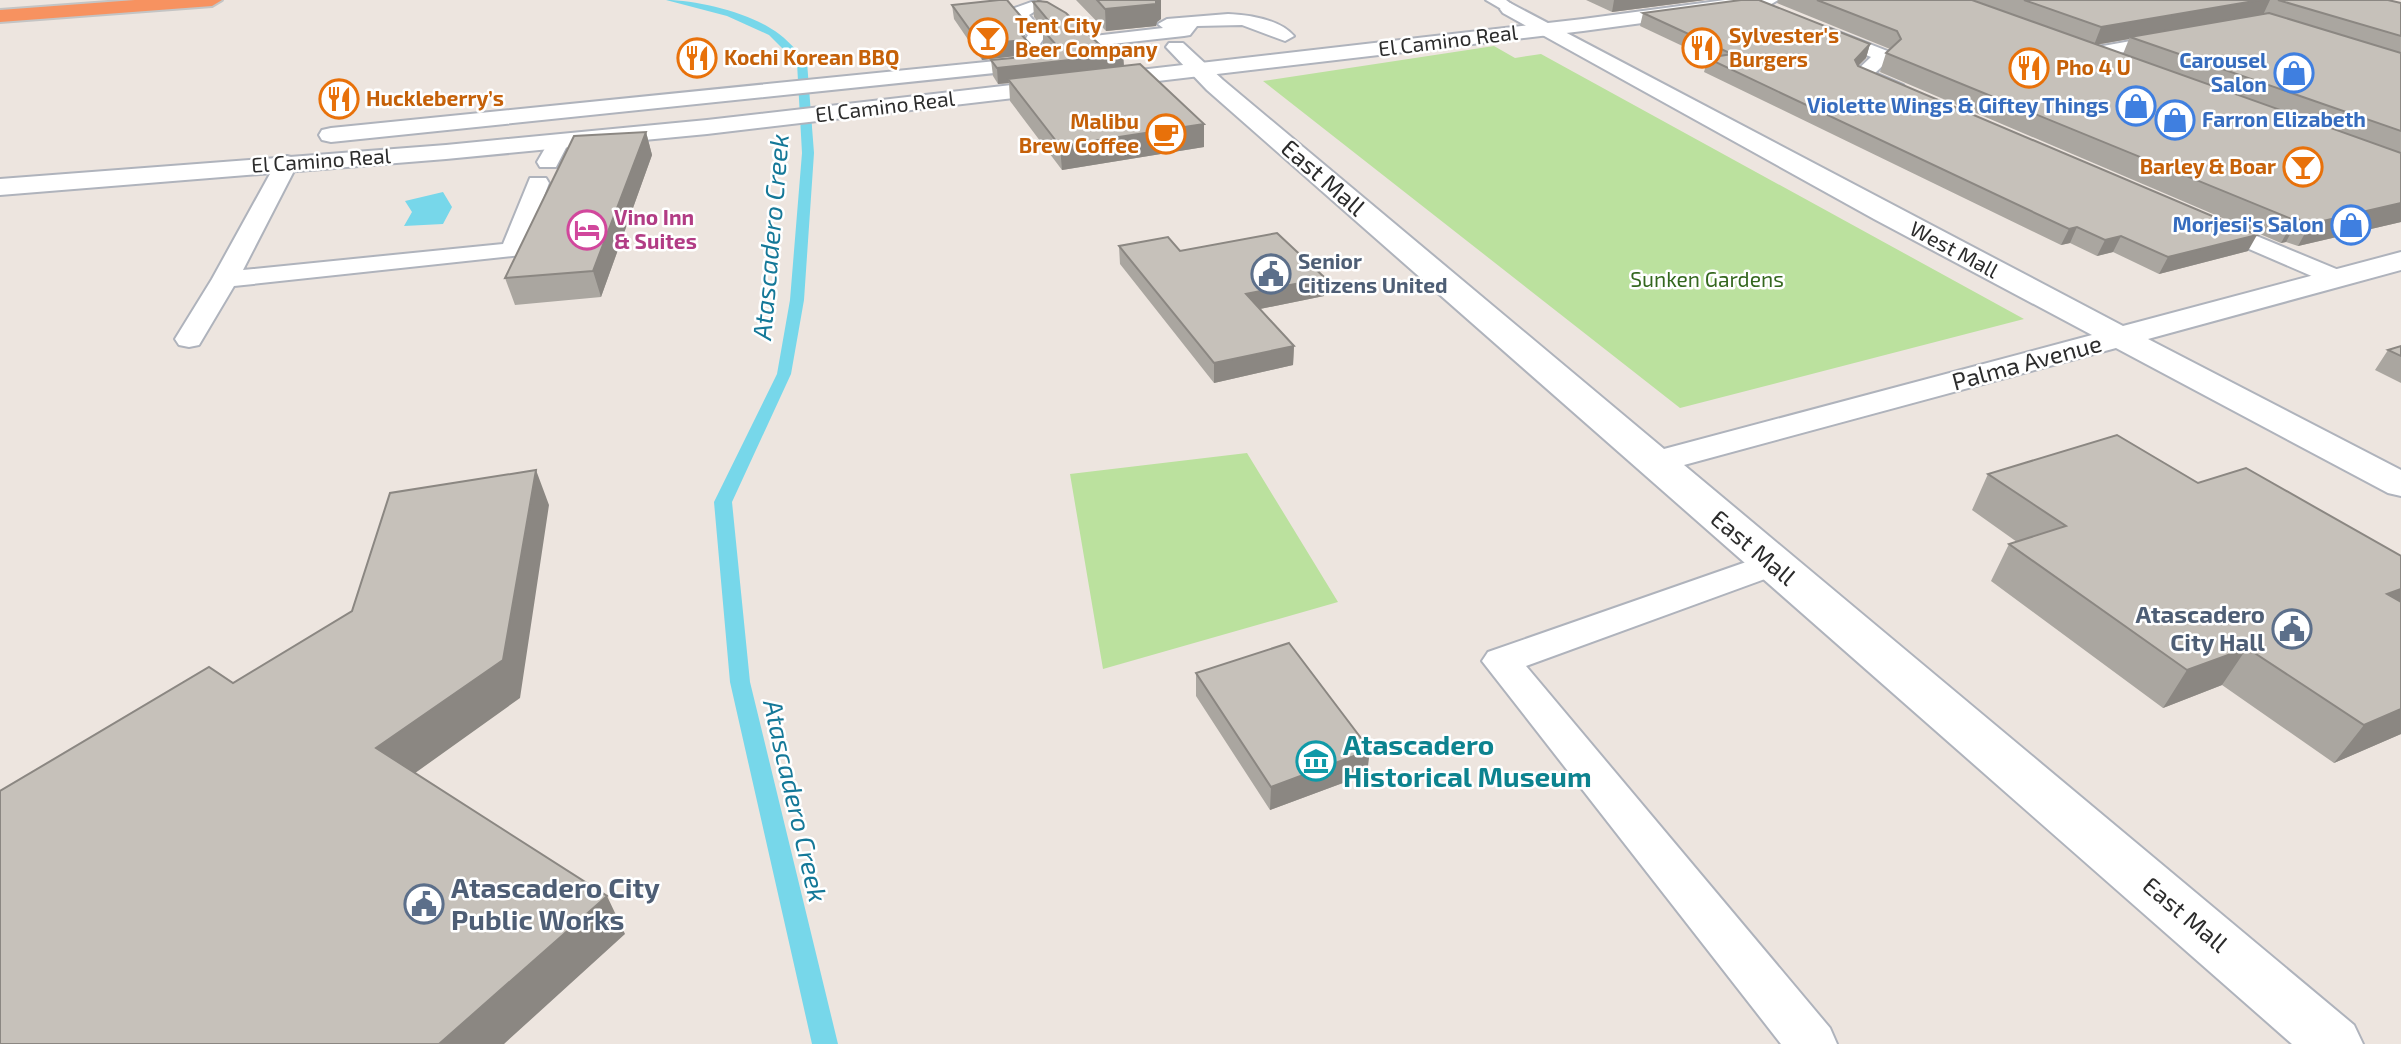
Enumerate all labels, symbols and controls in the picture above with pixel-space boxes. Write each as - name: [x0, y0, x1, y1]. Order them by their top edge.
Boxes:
- place label: Tent City Beer Company: [1015, 12, 1158, 62]
- bar icon: Tent City Beer Company: [967, 17, 1009, 59]
- street label: El Camino Real: [1377, 18, 1520, 60]
- place label: Sylvester's Burgers: [1729, 22, 1839, 71]
- restaurant icon: Sylvester's Burgers: [1681, 27, 1723, 69]
- restaurant icon: Kochi Korean BBQ: [676, 37, 718, 79]
- place label: Kochi Korean BBQ: [724, 44, 899, 70]
- restaurant icon: Pho 4 U: [2008, 47, 2050, 89]
- place label: Carousel Salon: [2179, 47, 2267, 96]
- shop icon: Carousel Salon: [2273, 52, 2315, 94]
- place label: Pho 4 U: [2056, 54, 2131, 79]
- restaurant icon: Huckleberry’s: [318, 78, 360, 120]
- street label: El Camino Real: [814, 84, 957, 126]
- place label: Huckleberry’s: [366, 85, 504, 111]
- shop icon: Violette Wings & Giftey Things: [2115, 85, 2157, 127]
- place label: Violette Wings & Giftey Things: [1807, 92, 2109, 118]
- shop icon: Farron Elizabeth: [2154, 99, 2196, 141]
- place label: Farron Elizabeth: [2202, 106, 2366, 131]
- place label: Malibu Brew Coffee: [1019, 108, 1139, 157]
- cafe icon: Malibu Brew Coffee: [1145, 113, 1187, 155]
- water label: Atascadero Creek: [745, 133, 794, 342]
- street label: East Mall: [1276, 133, 1372, 221]
- street label: El Camino Real: [250, 142, 392, 177]
- bar icon: Barley & Boar: [2282, 146, 2324, 188]
- place label: Barley & Boar: [2140, 153, 2276, 179]
- place label: Vino Inn & Suites: [614, 204, 697, 253]
- shop icon: Morjesi's Salon: [2330, 204, 2372, 246]
- hotel icon: Vino Inn & Suites: [566, 209, 608, 251]
- place label: Morjesi's Salon: [2173, 211, 2324, 236]
- street label: West Mall: [1906, 215, 2004, 283]
- place label: Senior Citizens United: [1298, 248, 1448, 297]
- public building icon: Senior Citizens United: [1250, 253, 1292, 295]
- park label: Sunken Gardens: [1630, 266, 1784, 291]
- street label: Palma Avenue: [1949, 328, 2105, 395]
- street label: East Mall: [1706, 503, 1802, 591]
- place label: Atascadero City Hall: [2135, 599, 2265, 656]
- public building icon: Atascadero City Hall: [2271, 608, 2313, 650]
- water label: Atascadero Creek: [758, 696, 835, 905]
- place label: Atascadero Historical Museum: [1343, 727, 1592, 793]
- museum icon: Atascadero Historical Museum: [1295, 740, 1337, 782]
- place label: Atascadero City Public Works: [451, 870, 660, 936]
- street label: East Mall: [2138, 870, 2234, 958]
- public building icon: Atascadero City Public Works: [403, 883, 445, 925]

